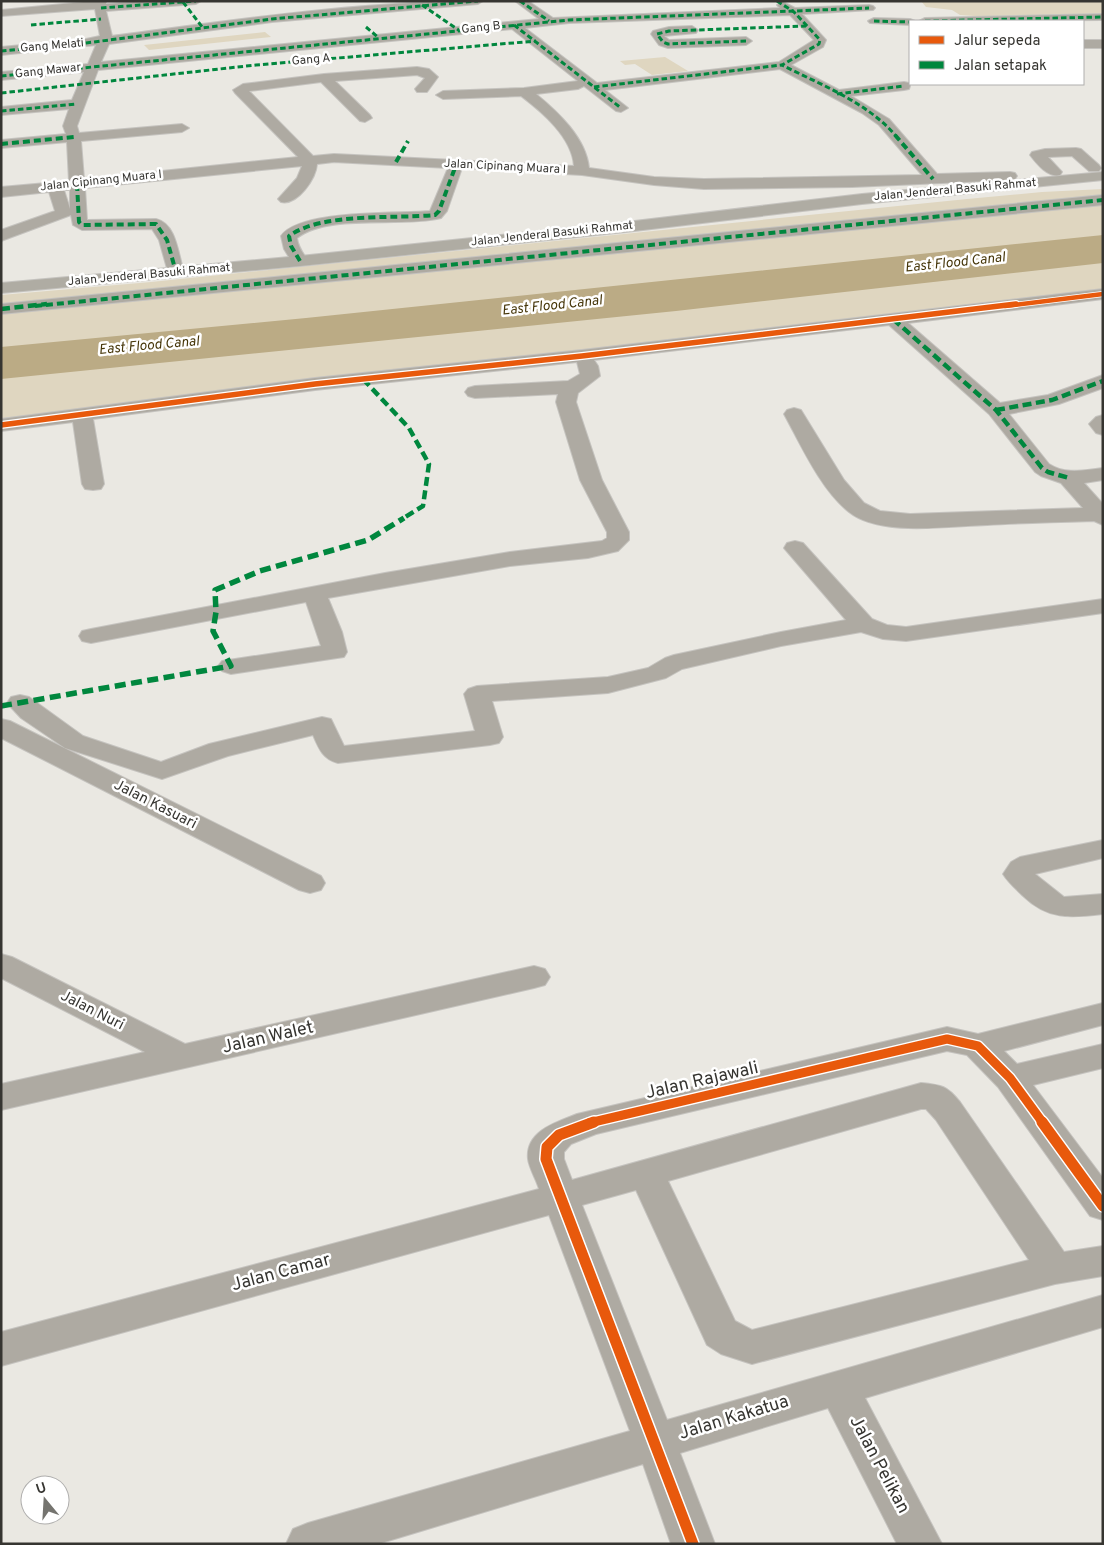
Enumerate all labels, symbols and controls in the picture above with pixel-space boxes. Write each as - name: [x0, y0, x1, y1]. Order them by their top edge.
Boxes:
- street label: Gang B: [461, 18, 501, 38]
- legend: [909, 20, 1084, 85]
- text: Jalur sepeda: [954, 32, 1040, 51]
- street label: Gang Melati: [19, 35, 85, 57]
- street label: Gang A: [291, 50, 331, 70]
- text: Jalan setapak: [954, 57, 1047, 76]
- street label: Gang Mawar: [14, 60, 82, 82]
- street label: Jalan Cipinang Muara I: [443, 156, 567, 178]
- street label: Jalan Cipinang Muara I: [39, 167, 163, 195]
- street label: Jalan Jenderal Basuki Rahmat: [873, 175, 1037, 205]
- street label: Jalan Jenderal Basuki Rahmat: [470, 218, 634, 250]
- water label: East Flood Canal: [904, 249, 1007, 277]
- street label: Jalan Jenderal Basuki Rahmat: [67, 260, 231, 290]
- water label: East Flood Canal: [501, 292, 604, 320]
- water label: East Flood Canal: [98, 333, 201, 359]
- street label: Jalan Kasuari: [110, 776, 200, 834]
- street label: Jalan Nuri: [57, 987, 127, 1035]
- street label: Jalan Walet: [220, 1016, 316, 1060]
- street label: Jalan Rajawali: [643, 1057, 761, 1105]
- street label: Jalan Camar: [229, 1249, 333, 1297]
- street label: Jalan Kakatua: [676, 1390, 792, 1446]
- street label: Jalan Pelikan: [844, 1412, 914, 1518]
- north arrow: [20, 1475, 70, 1525]
- text: U: [34, 1479, 49, 1499]

